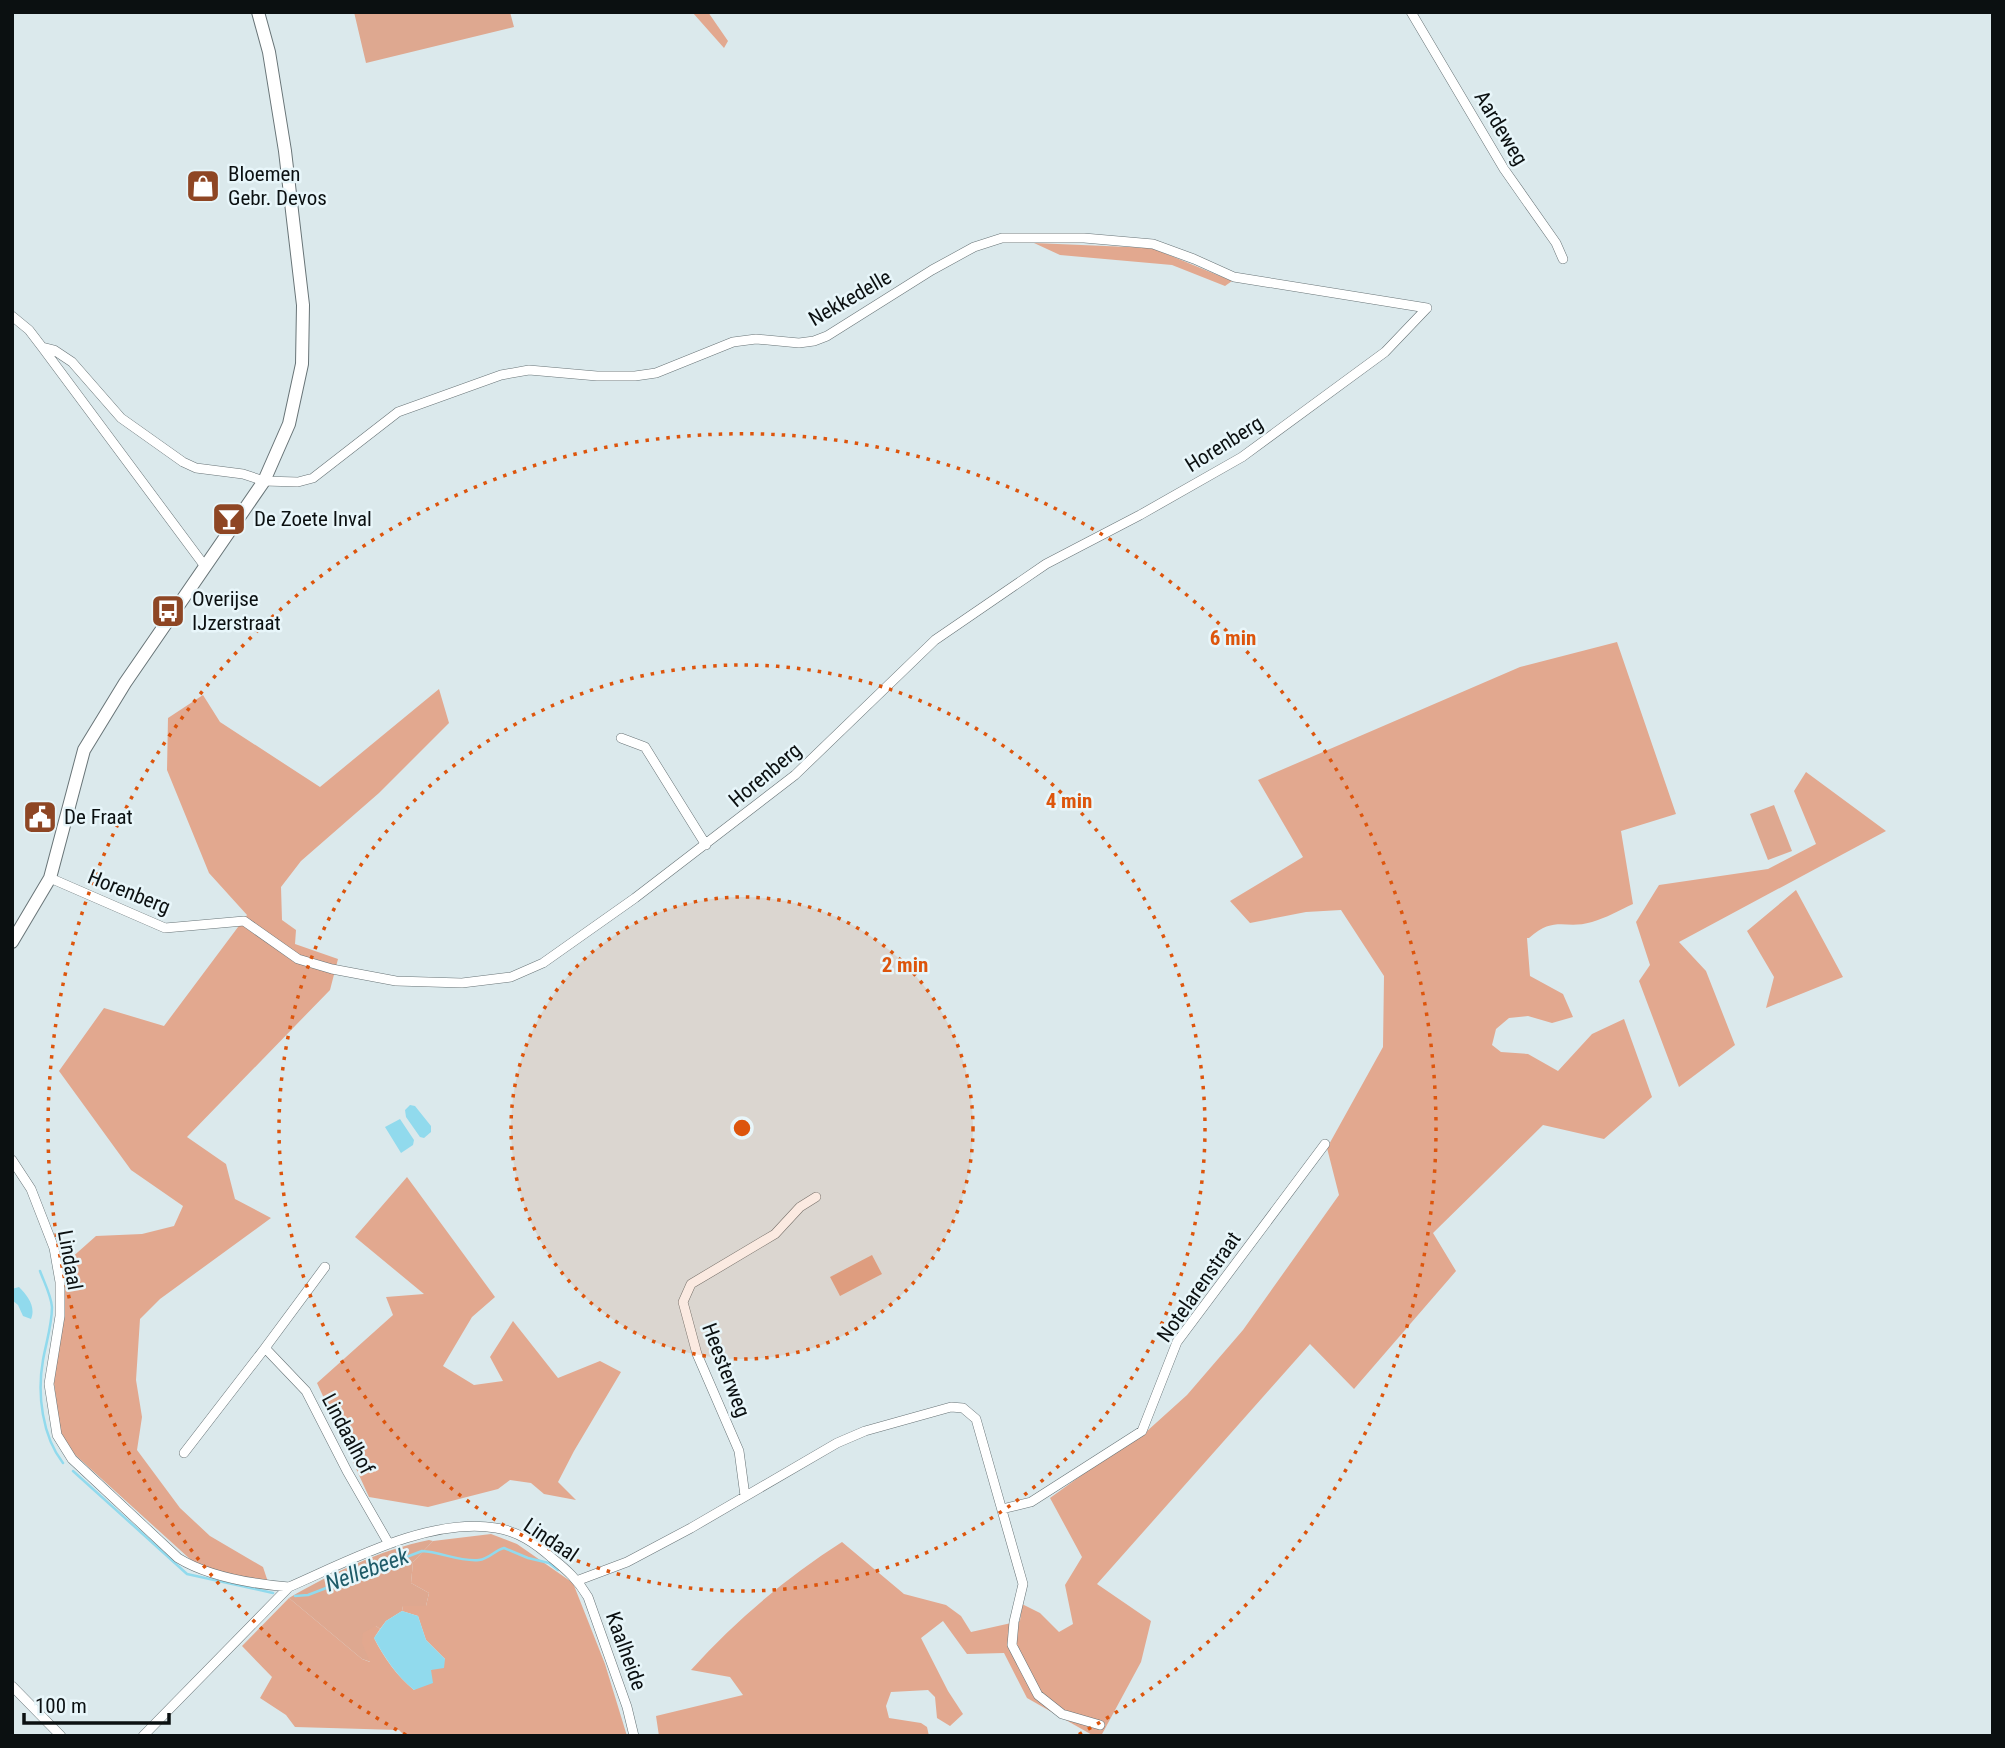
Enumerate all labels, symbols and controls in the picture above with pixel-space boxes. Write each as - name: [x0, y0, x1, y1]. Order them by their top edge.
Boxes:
- street label: Aardeweg: [1469, 86, 1533, 170]
- place label: Bloemen Gebr. Devos: [228, 162, 327, 210]
- shop icon: Bloemen Gebr. Devos: [184, 167, 222, 205]
- street label: Nekkedelle: [805, 265, 896, 331]
- street label: Horenberg: [1181, 411, 1267, 477]
- bar icon: De Zoete Inval: [210, 500, 248, 538]
- place label: De Zoete Inval: [254, 507, 372, 531]
- place label: Overijse IJzerstraat: [192, 587, 281, 635]
- bus stop icon: Overijse IJzerstraat: [149, 592, 187, 630]
- text: 6 min: [1210, 626, 1256, 650]
- street label: Horenberg: [724, 738, 806, 812]
- text: 4 min: [1046, 789, 1092, 813]
- public building icon: De Fraat: [21, 798, 59, 836]
- place label: De Fraat: [64, 805, 133, 829]
- street label: Horenberg: [84, 865, 174, 919]
- text: 2 min: [882, 953, 928, 977]
- centre of rings: [730, 1116, 754, 1140]
- street label: Notelarenstraat: [1152, 1227, 1246, 1347]
- street label: Lindaal: [53, 1228, 87, 1292]
- street label: Heesterweg: [697, 1320, 755, 1420]
- street label: Lindaalhof: [317, 1390, 379, 1479]
- street label: Lindaal: [519, 1513, 583, 1567]
- water label: Nellebeek: [322, 1542, 413, 1598]
- street label: Kaalheide: [601, 1609, 651, 1694]
- scale bar: [24, 1682, 170, 1726]
- text: 100 m: [35, 1694, 87, 1718]

